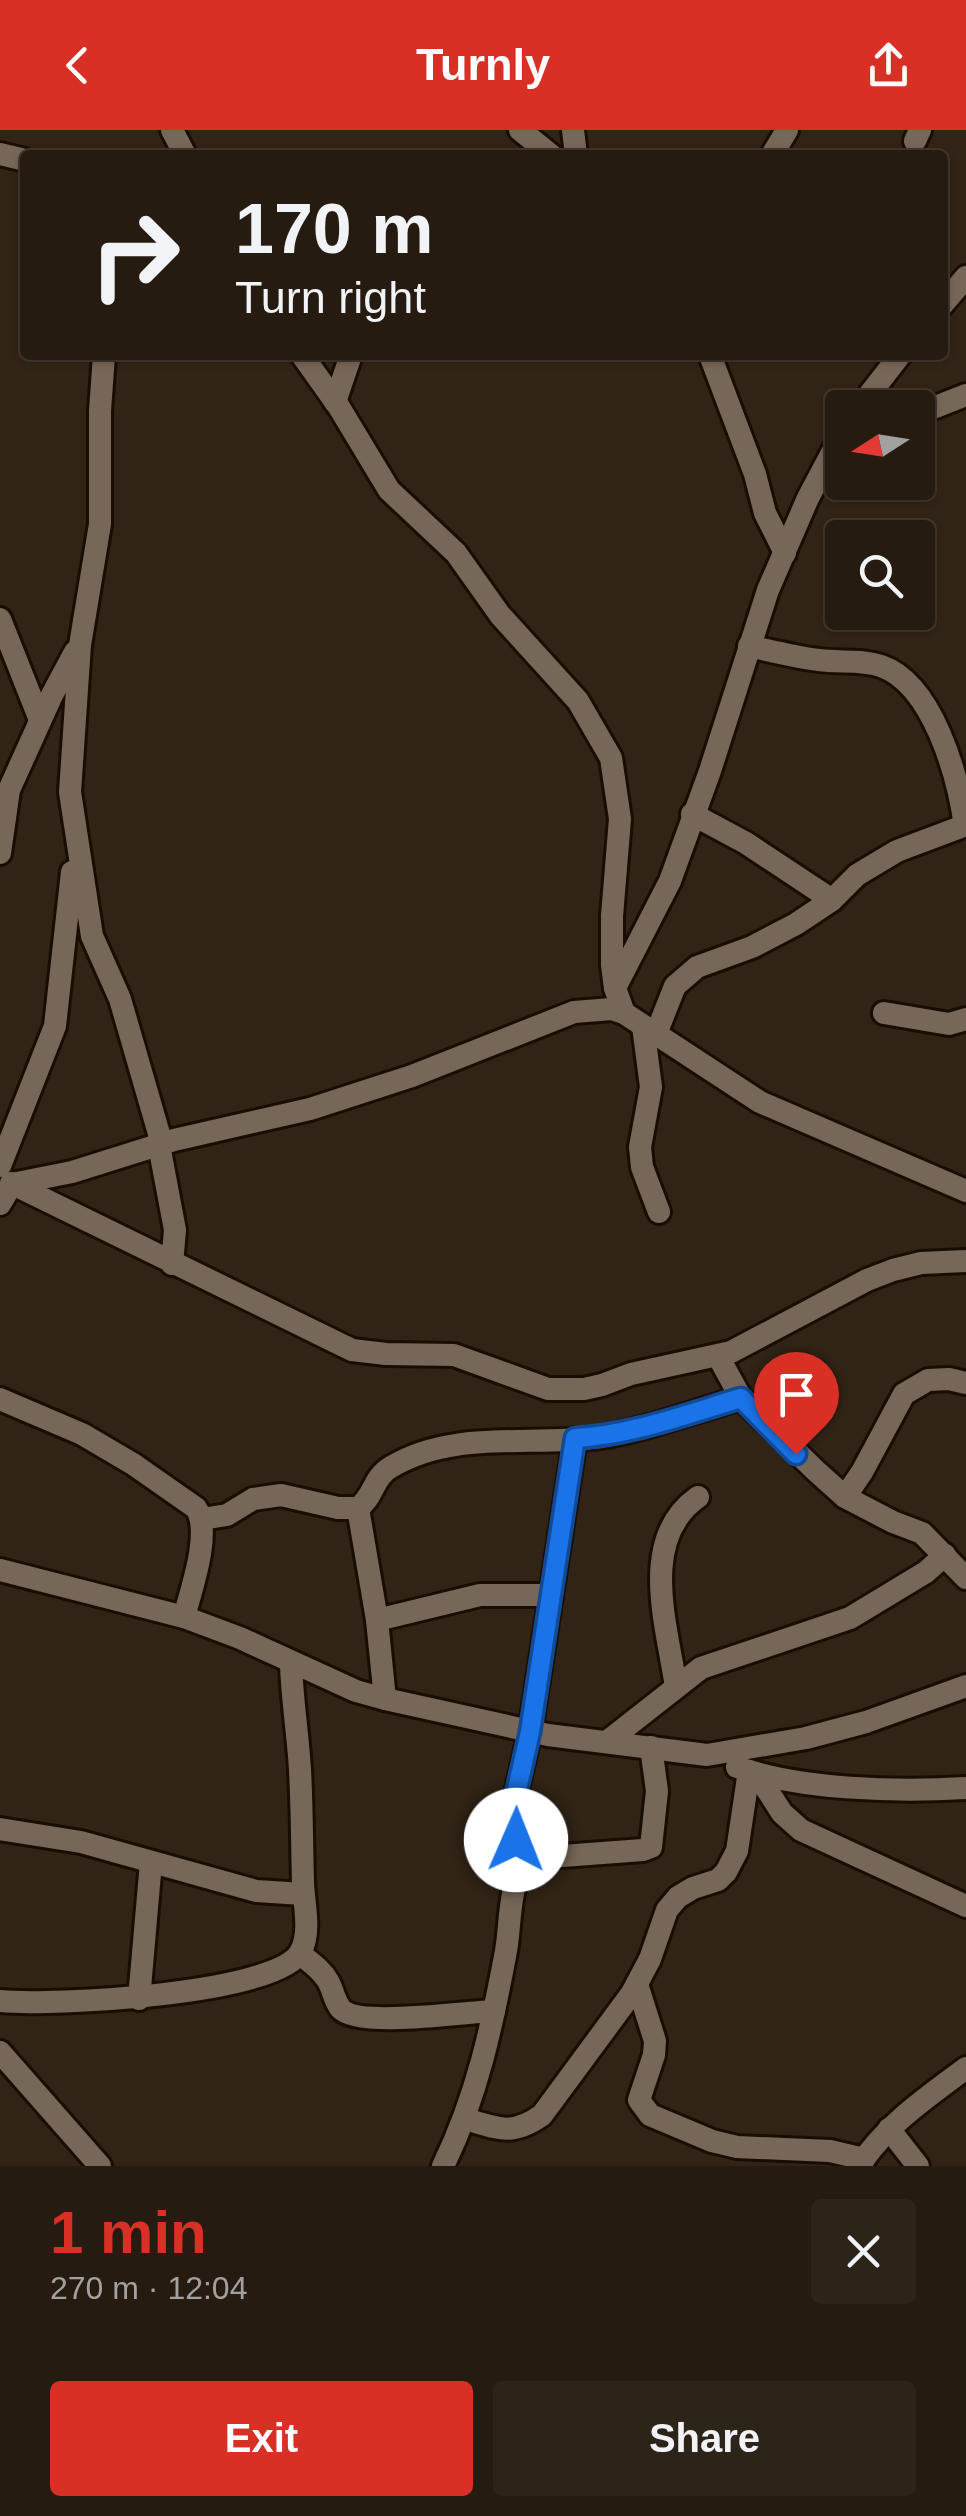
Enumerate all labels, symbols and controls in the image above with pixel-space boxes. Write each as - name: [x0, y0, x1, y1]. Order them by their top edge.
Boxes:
- icon: back: [50, 38, 105, 93]
- icon: share: [861, 38, 916, 93]
- text: Turnly: [416, 39, 550, 90]
- icon: right: [70, 190, 200, 320]
- text: 170 m: [235, 190, 433, 268]
- text: Turn right: [235, 272, 426, 323]
- north arrow: [825, 390, 935, 500]
- map controls: [825, 390, 935, 630]
- button: search: [825, 520, 935, 630]
- pin: [754, 1352, 839, 1455]
- icon: arrive: [769, 1367, 824, 1422]
- position arrow: [464, 1788, 568, 1892]
- text: 1 min: [50, 2199, 207, 2266]
- button: close: [811, 2199, 916, 2304]
- text: 270 m · 12:04: [50, 2270, 247, 2306]
- button: Exit: [50, 2381, 473, 2496]
- button: Share: [493, 2381, 916, 2496]

